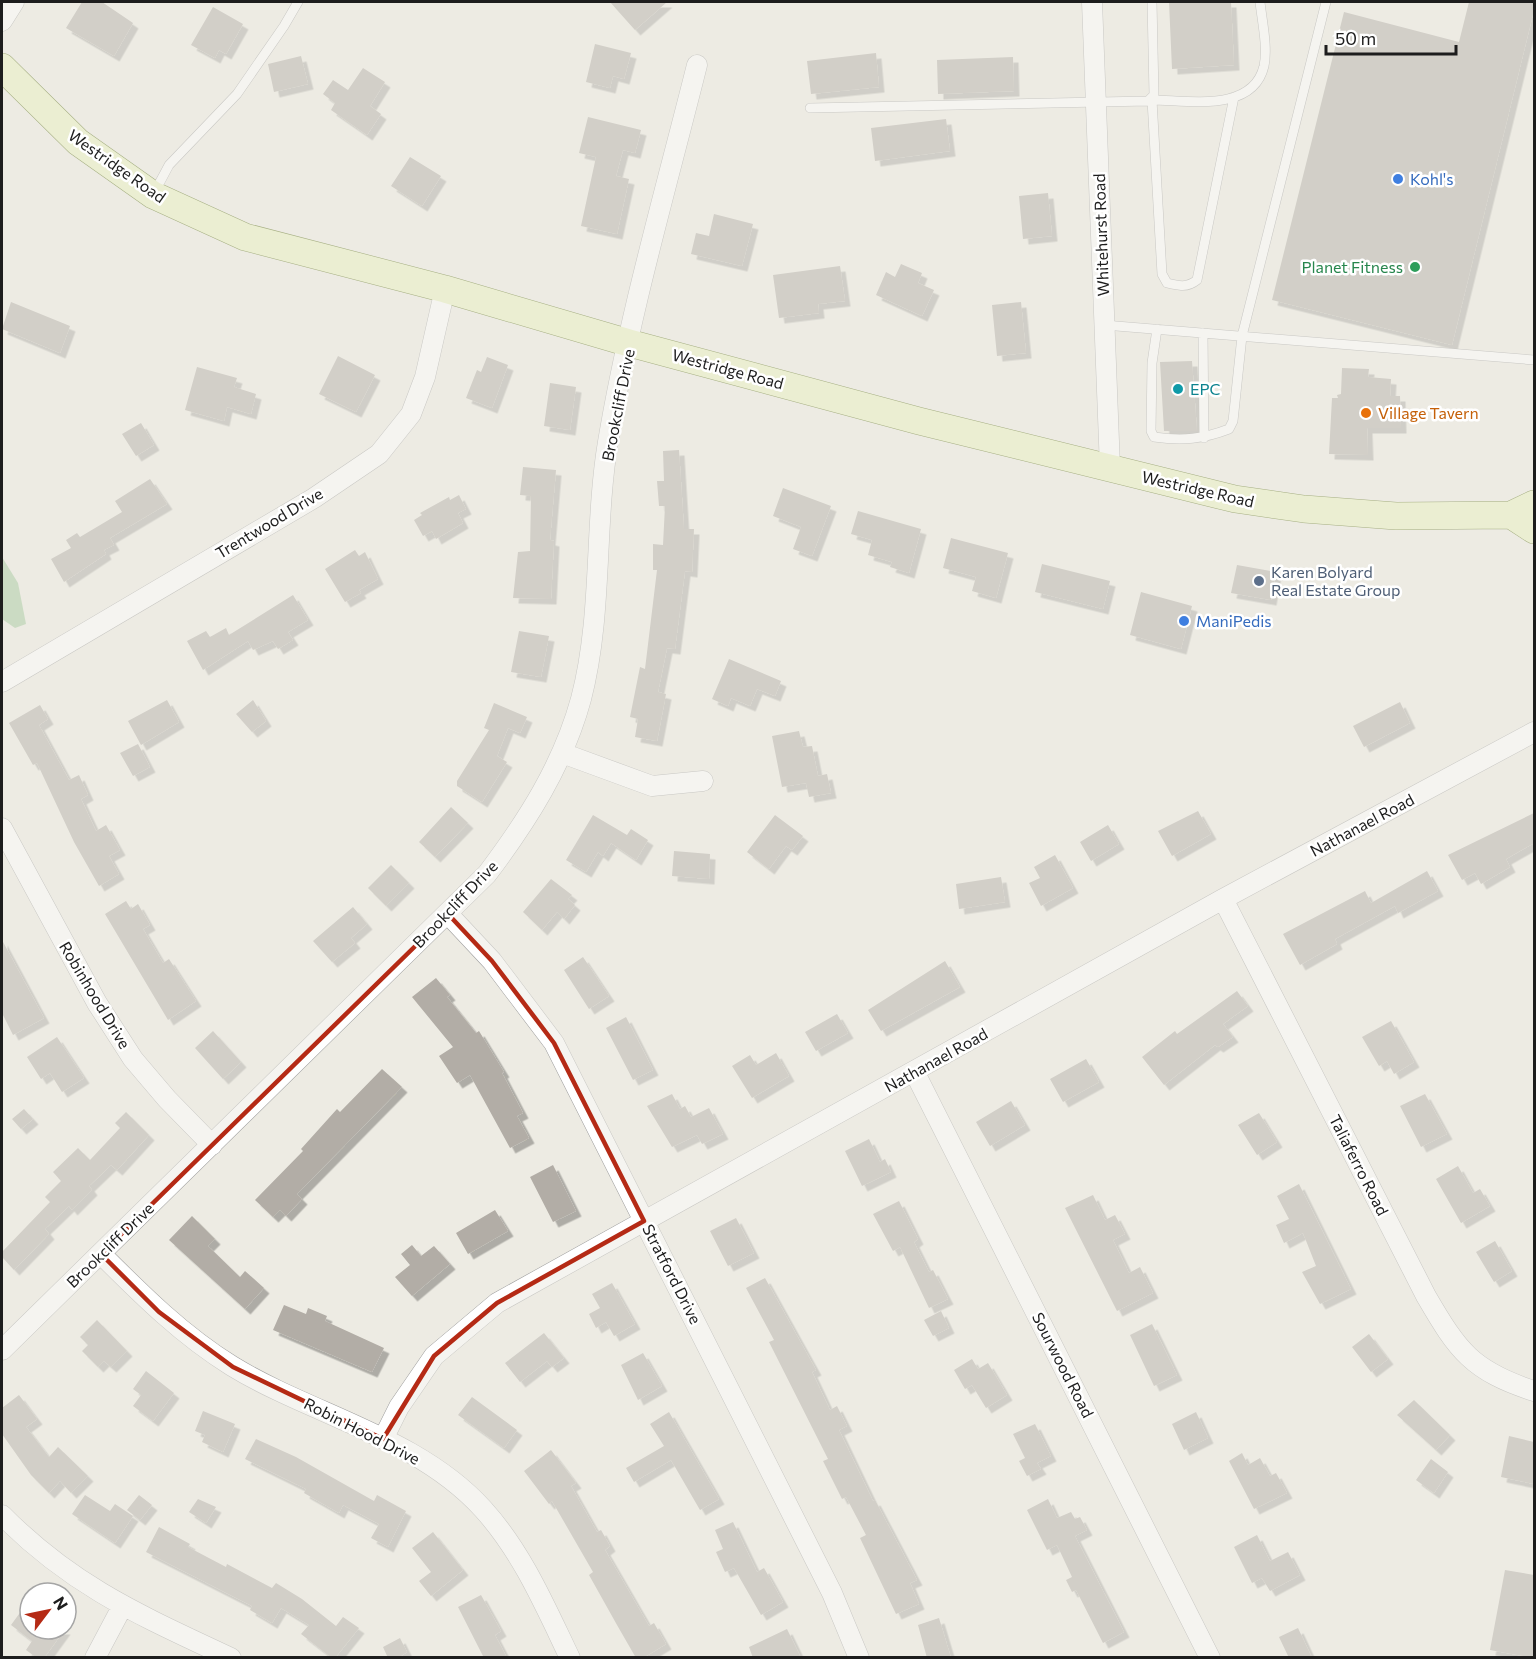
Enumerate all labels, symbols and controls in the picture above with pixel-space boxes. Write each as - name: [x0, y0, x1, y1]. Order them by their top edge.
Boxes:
- scale bar: [1326, 18, 1456, 56]
- text: 50 m: [1335, 27, 1376, 49]
- street label: Westridge Road: [65, 125, 170, 206]
- place label: Kohl's: [1410, 169, 1453, 188]
- marker: Kohl's: [1391, 172, 1405, 186]
- street label: Whitehurst Road: [1089, 173, 1112, 297]
- place label: Planet Fitness: [1301, 257, 1403, 276]
- marker: Planet Fitness: [1408, 260, 1422, 274]
- street label: Westridge Road: [670, 345, 786, 393]
- street label: Brookcliff Drive: [597, 347, 638, 463]
- place label: EPC: [1190, 379, 1221, 398]
- marker: EPC: [1171, 382, 1185, 396]
- place label: Village Tavern: [1378, 403, 1479, 422]
- marker: Village Tavern: [1359, 406, 1373, 420]
- street label: Westridge Road: [1140, 466, 1256, 511]
- street label: Trentwood Drive: [212, 483, 326, 562]
- place label: Karen Bolyard Real Estate Group: [1271, 562, 1401, 599]
- marker: Karen Bolyard Real Estate Group: [1252, 574, 1266, 588]
- place label: ManiPedis: [1196, 611, 1272, 630]
- marker: ManiPedis: [1177, 614, 1191, 628]
- street label: Nathanael Road: [1307, 789, 1417, 860]
- street label: Brookcliff Drive: [408, 856, 501, 951]
- street label: Robinhood Drive: [56, 938, 135, 1052]
- street label: Nathanael Road: [881, 1023, 991, 1096]
- street label: Taliaferro Road: [1326, 1111, 1393, 1218]
- street label: Brookcliff Drive: [62, 1198, 157, 1291]
- street label: Stratford Drive: [639, 1221, 706, 1327]
- street label: Sourwood Road: [1029, 1309, 1098, 1421]
- street label: Robin Hood Drive: [301, 1393, 423, 1468]
- north arrow: [18, 1581, 78, 1641]
- text: N: [50, 1593, 72, 1613]

